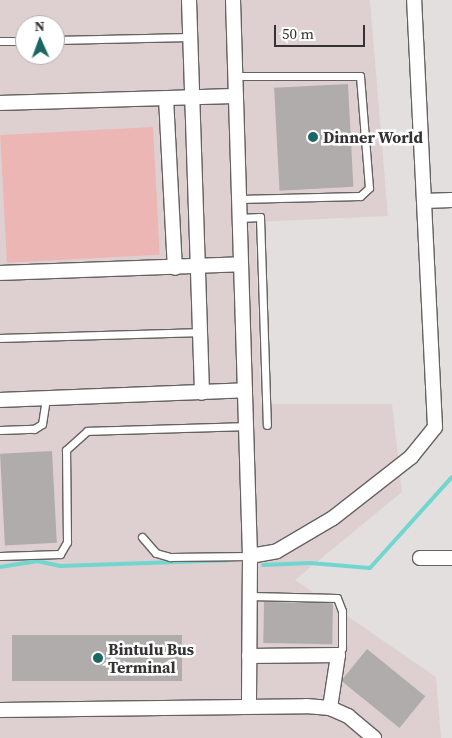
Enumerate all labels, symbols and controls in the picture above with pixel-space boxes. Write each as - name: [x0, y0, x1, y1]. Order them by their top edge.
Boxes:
- north arrow: [15, 15, 65, 65]
- scale bar: [277, 15, 368, 47]
- text: N: [34, 16, 45, 36]
- text: 50 m: [282, 23, 314, 44]
- place label: Dinner World: [323, 127, 423, 147]
- marker: Dinner World: [307, 131, 319, 143]
- place label: Bintulu Bus Terminal: [108, 639, 194, 677]
- marker: Bintulu Bus Terminal: [92, 652, 104, 664]

